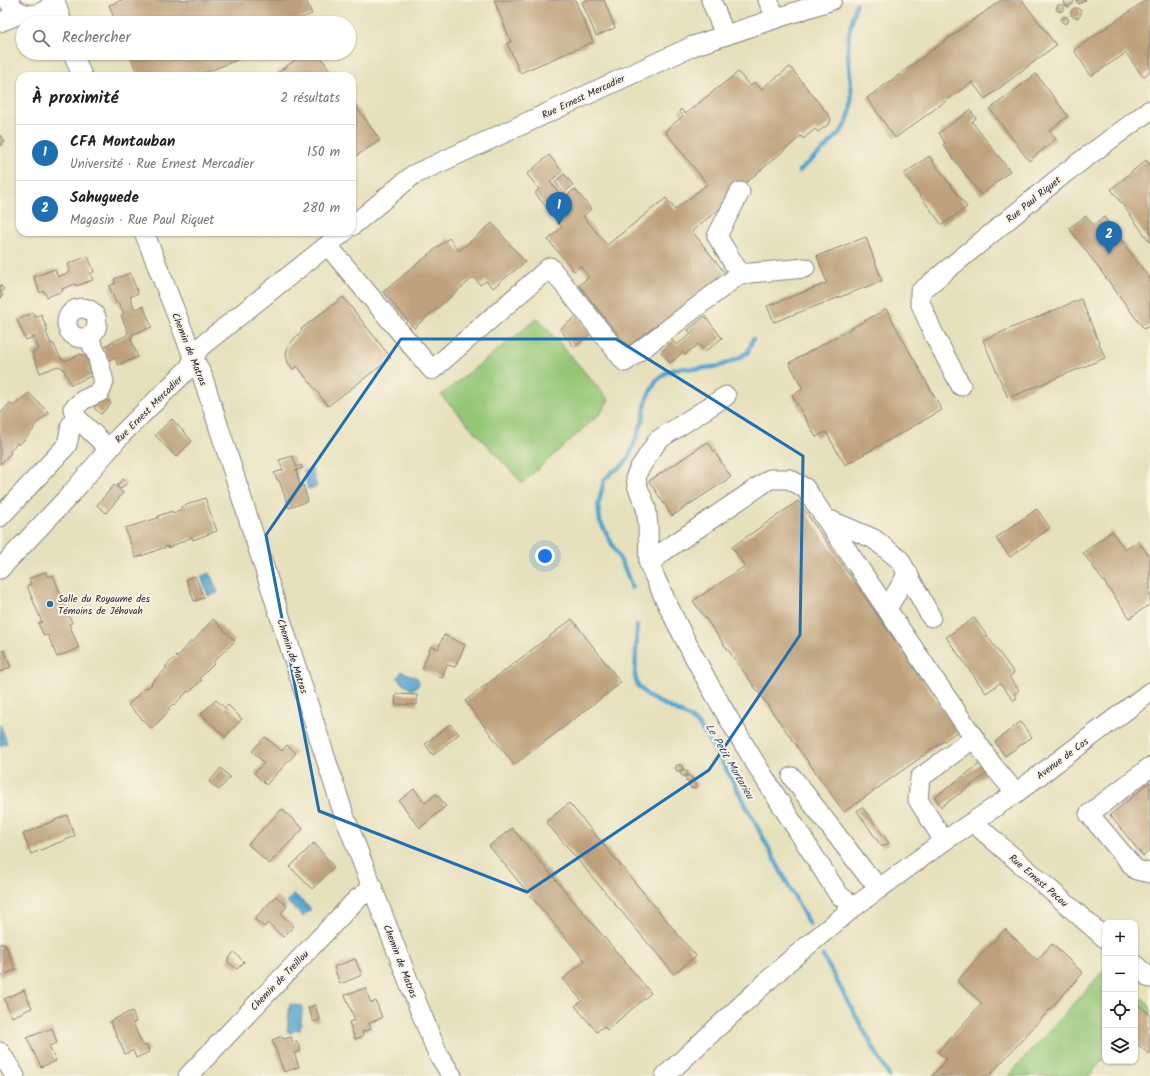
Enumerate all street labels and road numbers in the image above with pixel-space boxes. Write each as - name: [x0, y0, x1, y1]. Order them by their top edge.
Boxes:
- street label: Rue Ernest Mercadier: [539, 70, 628, 123]
- street label: Rue Paul Riquet: [1003, 172, 1065, 227]
- street label: Chemin de Matras: [167, 310, 211, 389]
- street label: Rue Ernest Mercadier: [111, 372, 187, 447]
- street label: Chemin de Matras: [272, 617, 312, 696]
- street label: Avenue de Cos: [1033, 733, 1093, 784]
- street label: Rue Ernest Pecou: [1005, 850, 1072, 911]
- street label: Chemin de Matras: [379, 922, 422, 1001]
- street label: Chemin de Treillou: [247, 947, 313, 1015]

